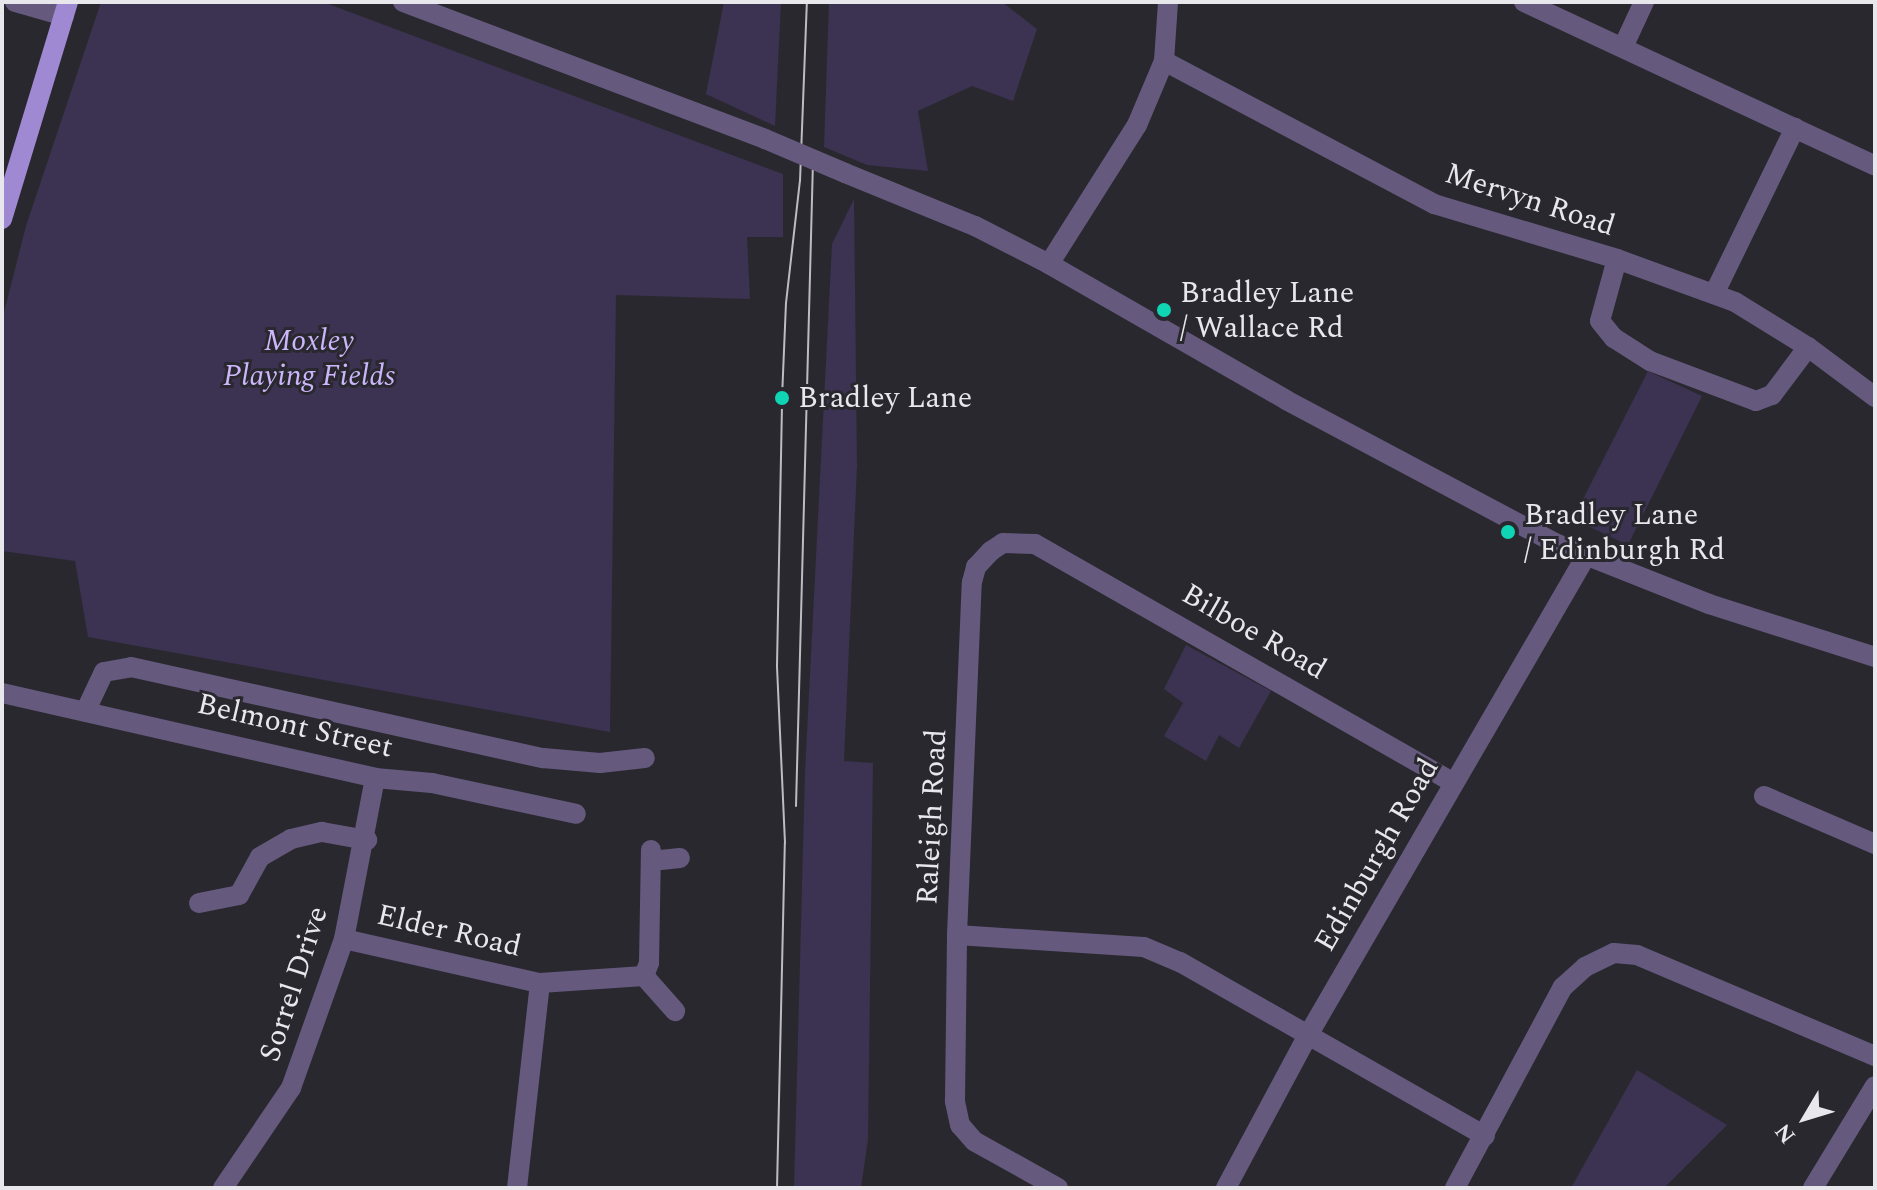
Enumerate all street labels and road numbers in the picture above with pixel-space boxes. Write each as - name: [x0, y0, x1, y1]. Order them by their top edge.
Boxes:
- street label: Mervyn Road: [1440, 156, 1620, 244]
- street label: Bilboe Road: [1175, 576, 1333, 688]
- street label: Belmont Street: [194, 686, 396, 766]
- street label: Raleigh Road: [909, 728, 955, 906]
- street label: Edinburgh Road: [1307, 752, 1447, 958]
- street label: Elder Road: [373, 897, 525, 965]
- street label: Sorrel Drive: [252, 902, 336, 1066]

